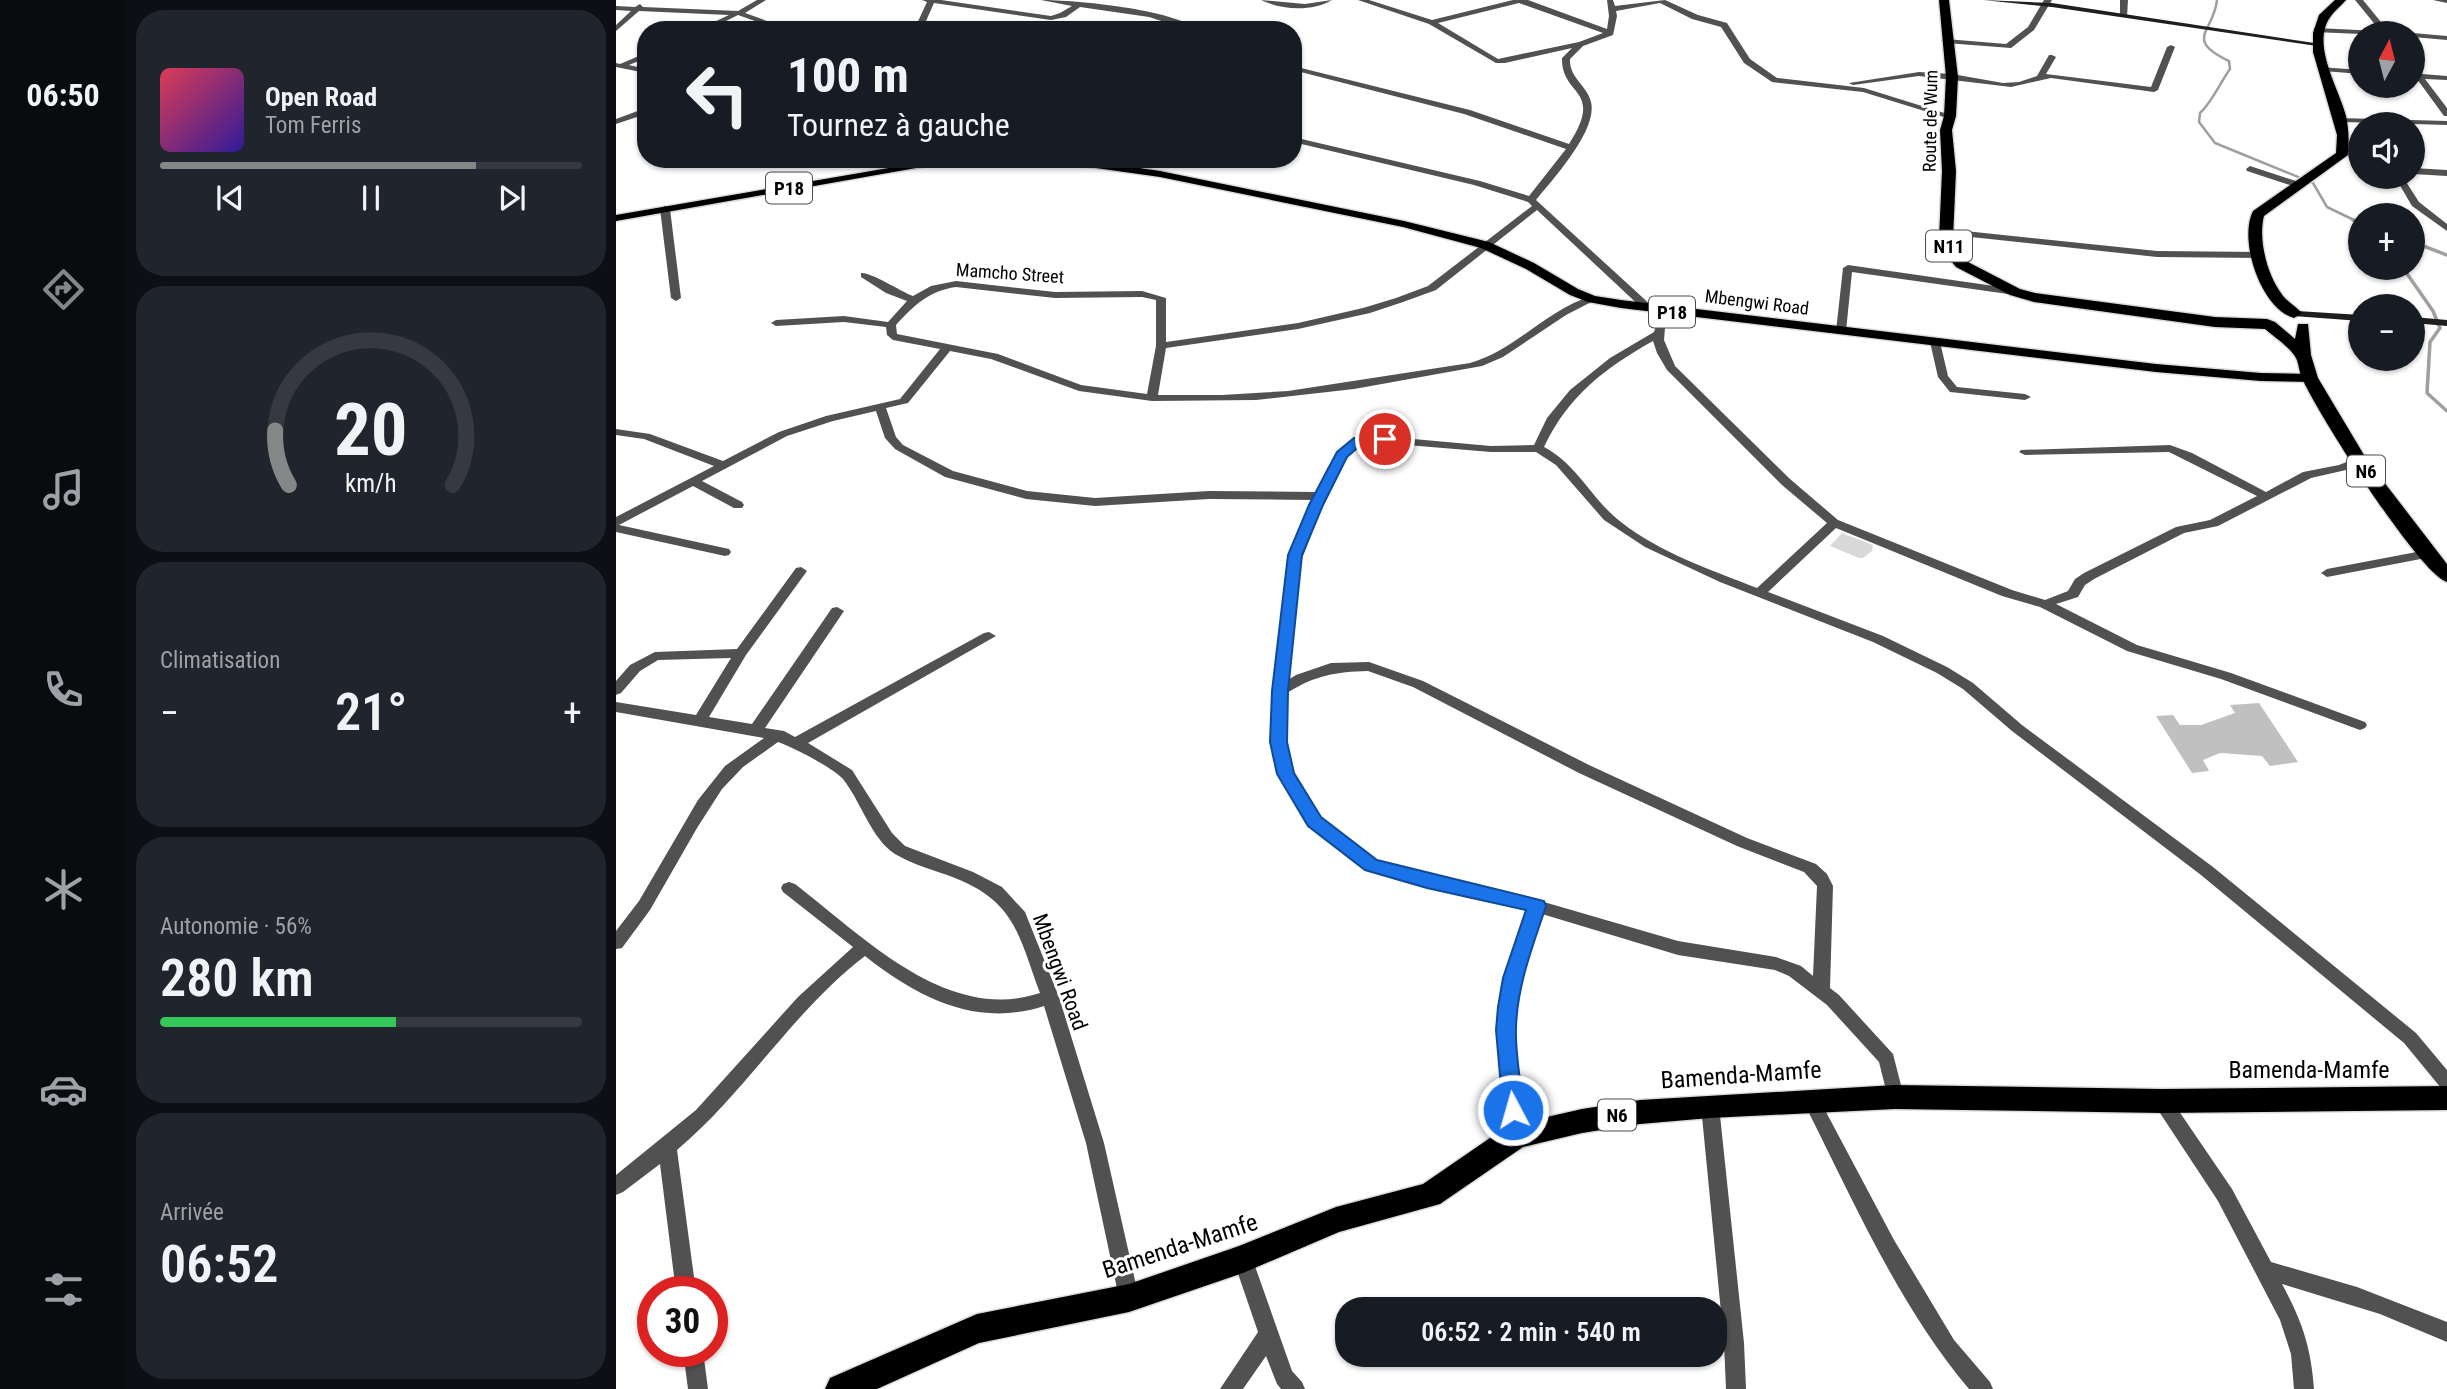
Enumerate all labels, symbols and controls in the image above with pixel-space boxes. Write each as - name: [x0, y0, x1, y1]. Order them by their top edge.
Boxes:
- north arrow: [2348, 21, 2426, 98]
- map controls: [2348, 21, 2425, 371]
- text: 100 m: [787, 47, 909, 104]
- icon: left: [672, 49, 763, 140]
- street label: Route de Wum: [1919, 70, 1941, 172]
- text: 06:50: [26, 76, 100, 114]
- text: Open Road: [265, 82, 377, 112]
- text: Tournez à gauche: [787, 106, 1010, 144]
- text: Tom Ferris: [265, 112, 361, 139]
- button: sound: [2348, 112, 2425, 189]
- road number: P18: [766, 172, 812, 204]
- icon: previous: [211, 179, 249, 217]
- icon: pause: [352, 179, 390, 217]
- icon: next: [493, 179, 531, 217]
- button: +: [2348, 203, 2425, 280]
- road number: N11: [1926, 230, 1972, 262]
- street label: Mamcho Street: [955, 259, 1065, 287]
- icon: directions: [39, 265, 88, 314]
- street label: Mbengwi Road: [1704, 285, 1810, 319]
- button: −: [2348, 294, 2425, 371]
- road number: P18: [1649, 296, 1695, 328]
- text: 20: [334, 387, 408, 473]
- pin: [1355, 409, 1415, 469]
- icon: arrive: [1366, 420, 1404, 458]
- road number: N6: [2347, 456, 2385, 486]
- icon: music: [39, 465, 88, 514]
- text: km/h: [345, 468, 397, 497]
- text: Climatisation: [160, 647, 280, 674]
- icon: phone: [39, 665, 88, 714]
- text: 21°: [335, 682, 407, 743]
- text: −: [160, 691, 179, 735]
- text: +: [563, 691, 582, 735]
- icon: climate: [39, 865, 88, 914]
- street label: Mbengwi Road: [1028, 911, 1092, 1033]
- text: Autonomie · 56%: [160, 913, 312, 940]
- text: 280 km: [160, 948, 314, 1009]
- street label: Bamenda-Mamfe: [1660, 1055, 1822, 1095]
- street label: Bamenda-Mamfe: [2228, 1056, 2390, 1084]
- icon: car: [39, 1065, 88, 1114]
- position arrow: [1476, 1073, 1550, 1147]
- road number: N6: [1598, 1100, 1636, 1130]
- text: Arrivée: [160, 1199, 224, 1226]
- street label: Bamenda-Mamfe: [1099, 1208, 1261, 1284]
- text: 06:52: [160, 1234, 278, 1295]
- icon: filters: [39, 1265, 88, 1314]
- speed limit sign: 30: [637, 1276, 728, 1367]
- text: 06:52 · 2 min · 540 m: [1421, 1317, 1641, 1347]

